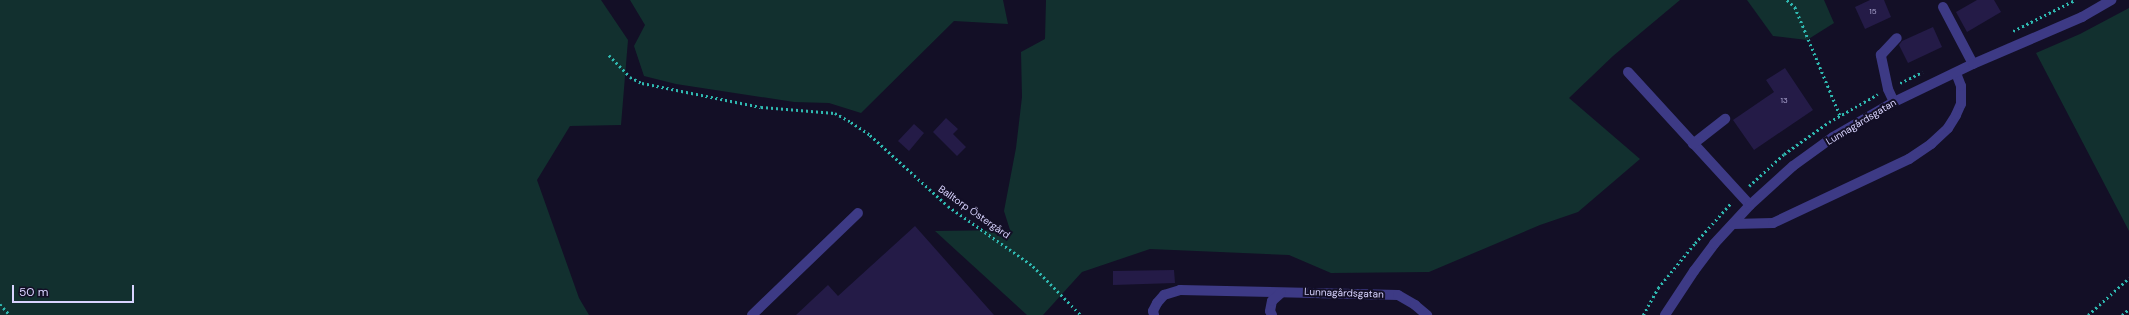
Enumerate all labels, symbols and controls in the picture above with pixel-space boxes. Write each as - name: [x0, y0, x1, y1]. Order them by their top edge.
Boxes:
- house number: 15: [1869, 7, 1877, 17]
- house number: 13: [1780, 96, 1788, 106]
- street label: Lunnagårdsgatan: [1824, 96, 1898, 148]
- street label: Balltorp Östergård: [936, 183, 1012, 241]
- scale bar: [14, 277, 136, 303]
- text: 50 m: [19, 284, 48, 300]
- street label: Lunnagårdsgatan: [1304, 286, 1384, 300]

